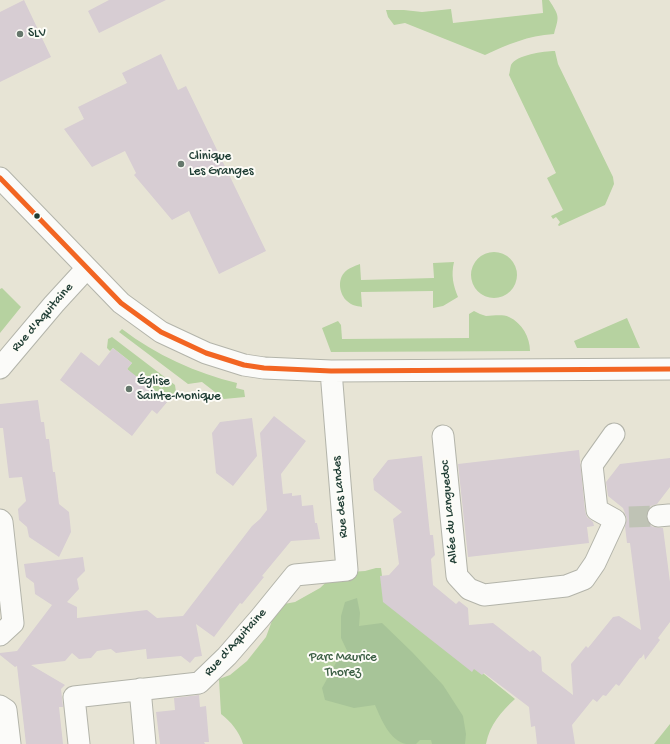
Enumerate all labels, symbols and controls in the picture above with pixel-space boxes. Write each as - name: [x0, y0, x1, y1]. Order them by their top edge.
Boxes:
- place label: SLV: [28, 26, 46, 42]
- marker: SLV: [15, 29, 25, 39]
- place label: Clinique Les Granges: [189, 149, 253, 180]
- marker: Clinique Les Granges: [176, 159, 186, 169]
- unlabelled marker: [32, 211, 42, 221]
- street label: Rue d'Aquitaine: [9, 280, 77, 356]
- place label: Église Sainte-Monique: [137, 374, 221, 405]
- marker: Église Sainte-Monique: [124, 384, 134, 394]
- street label: Rue des Landes: [330, 455, 352, 539]
- street label: Allée du Languedoc: [438, 460, 462, 564]
- street label: Rue d'Aquitaine: [201, 606, 271, 680]
- park label: Parc Maurice Thorez: [309, 650, 377, 681]

